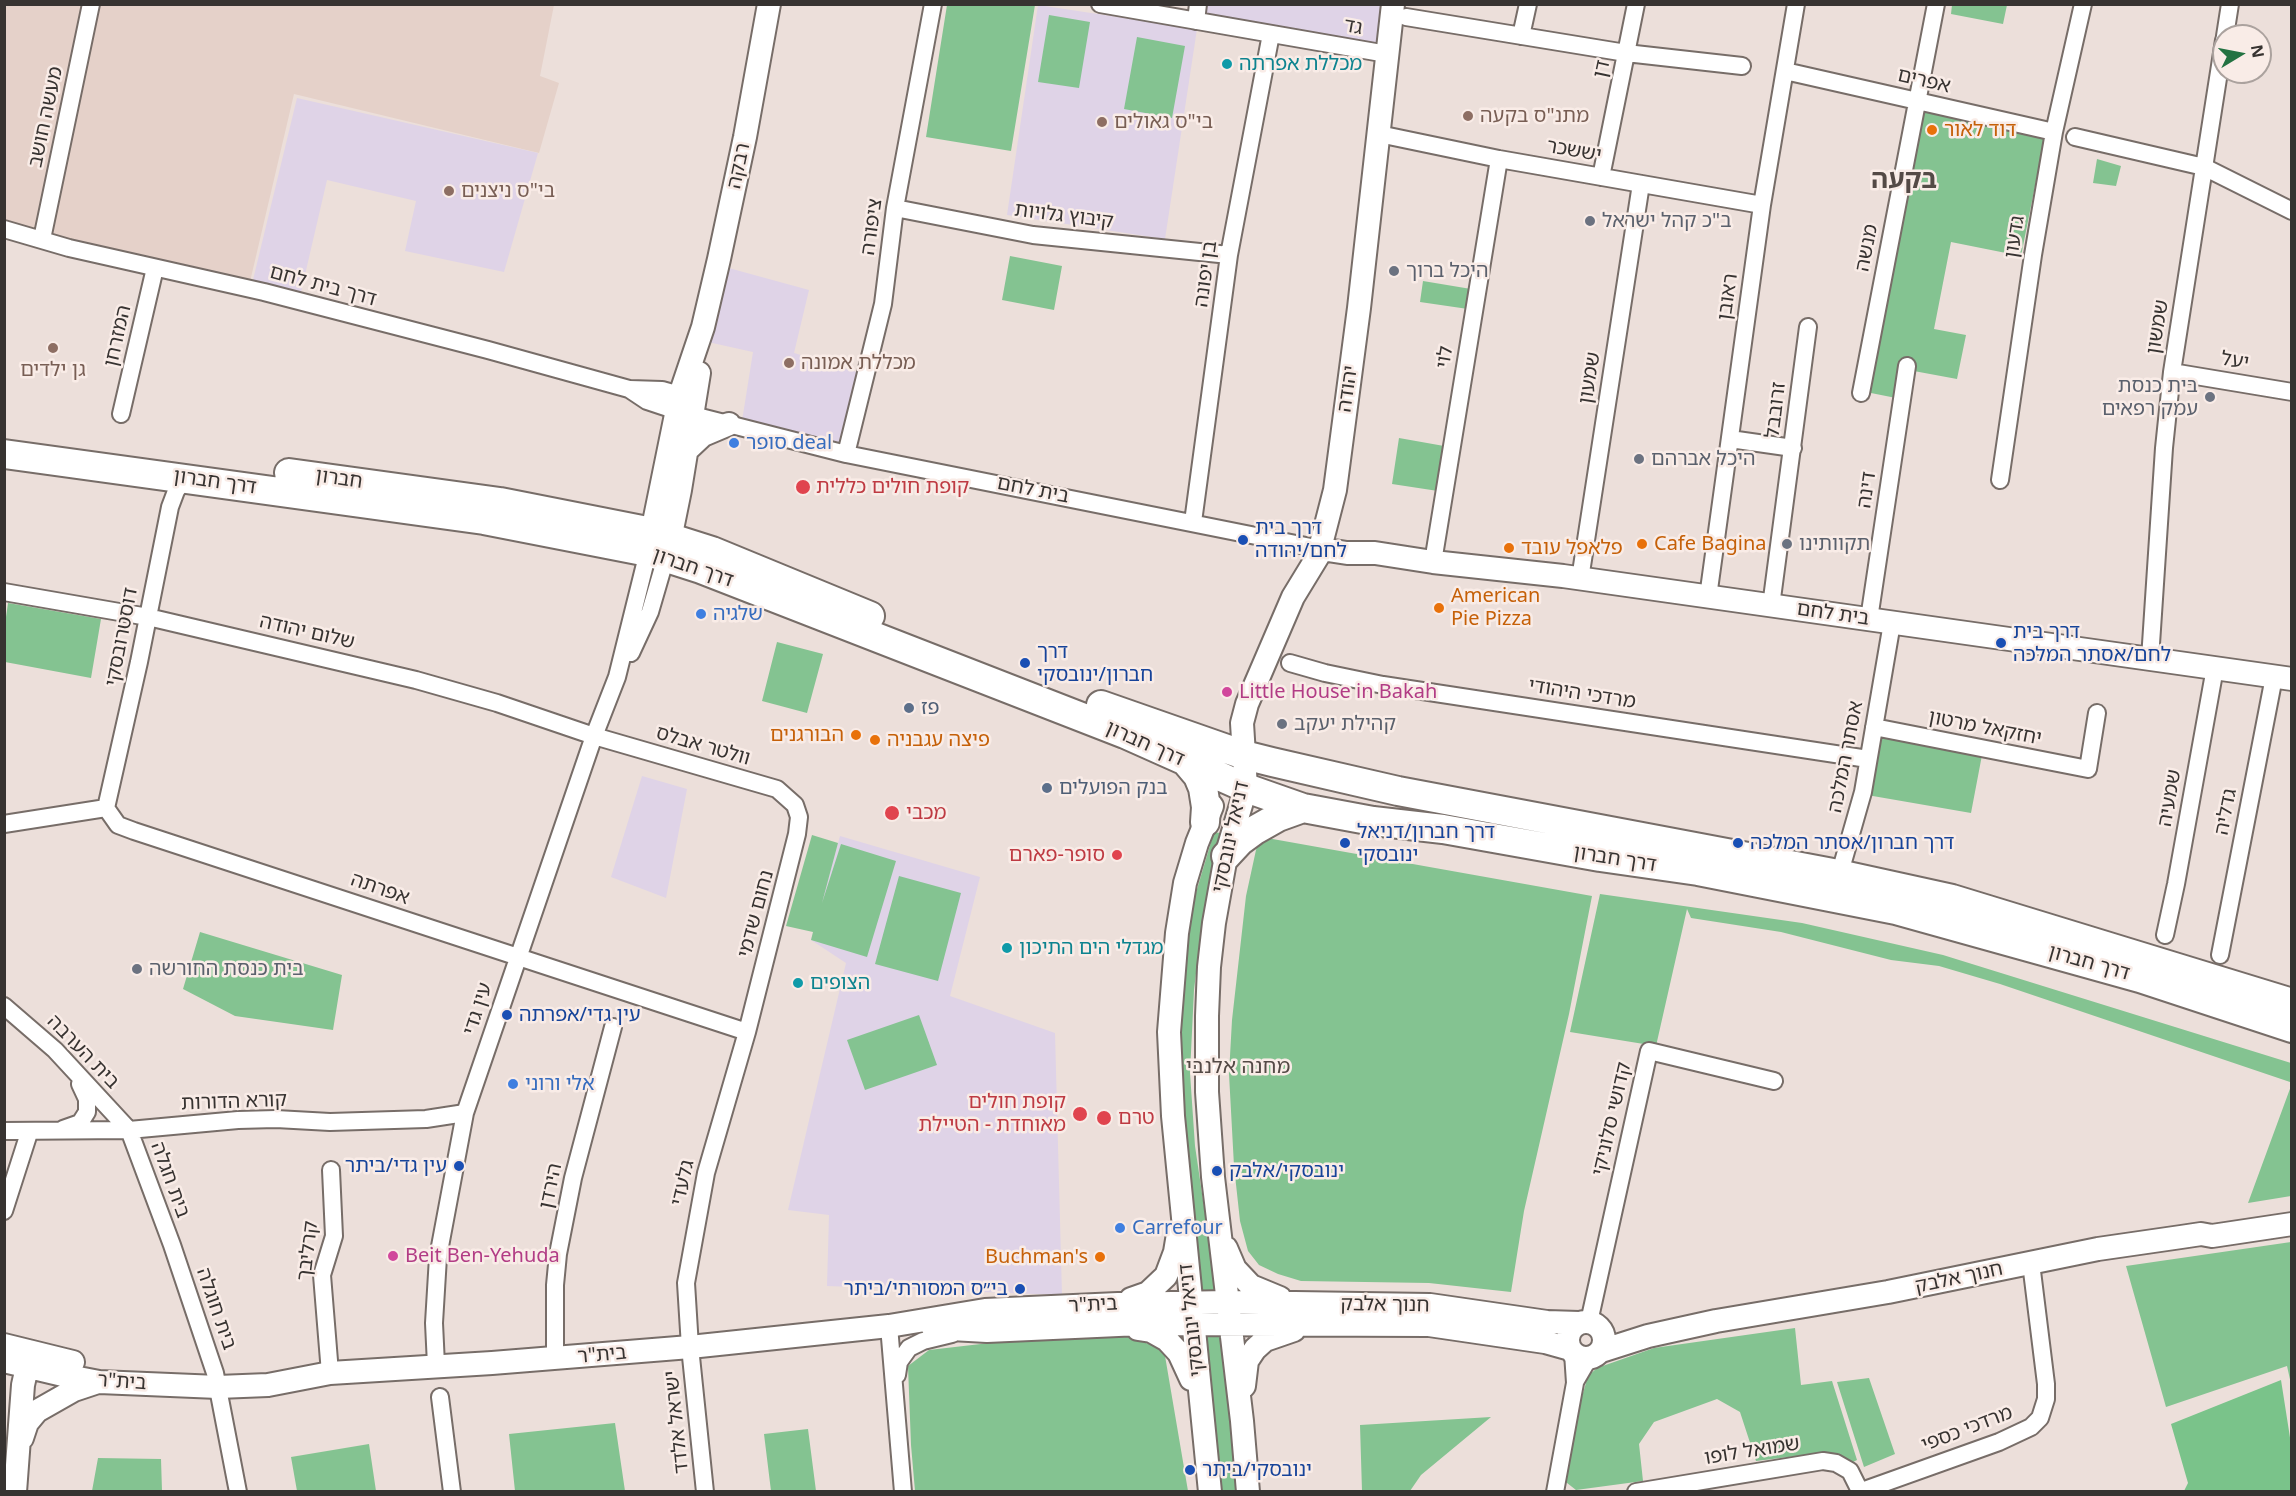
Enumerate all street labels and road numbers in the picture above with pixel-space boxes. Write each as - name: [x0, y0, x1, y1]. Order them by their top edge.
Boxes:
- street label: גד: [1342, 14, 1364, 40]
- street label: דן: [1588, 58, 1616, 80]
- street label: אפרים: [1895, 63, 1953, 99]
- street label: מעשה חושב: [24, 65, 68, 169]
- street label: יששכר: [1545, 134, 1603, 168]
- street label: רבקה: [722, 141, 756, 191]
- street label: ציפורה: [856, 197, 888, 257]
- street label: קיבוץ גלויות: [1013, 198, 1115, 234]
- street label: גדעון: [2000, 214, 2030, 260]
- street label: מנשה: [1851, 222, 1883, 274]
- street label: בן יפונה: [1189, 239, 1223, 309]
- street label: דרך בית לחם: [267, 260, 379, 312]
- street label: ראובן: [1713, 272, 1743, 322]
- street label: שמשון: [2142, 298, 2174, 356]
- street label: המזרחן: [99, 303, 137, 369]
- street label: לוי: [1431, 344, 1459, 370]
- street label: יעל: [2219, 347, 2251, 375]
- street label: שמעון: [1574, 350, 1606, 406]
- street label: יהודה: [1333, 364, 1363, 414]
- street label: זרובבל: [1761, 381, 1791, 439]
- street label: דרך חברון: [172, 464, 258, 500]
- street label: חברון: [314, 464, 364, 494]
- street label: דינה: [1853, 470, 1881, 510]
- street label: בית לחם: [995, 471, 1071, 509]
- street label: דרך חברון: [650, 543, 736, 593]
- street label: דוסטרובסקי: [101, 585, 143, 689]
- street label: בית לחם: [1795, 597, 1871, 631]
- street label: שלום יהודה: [257, 609, 357, 655]
- street label: מרדכי היהודי: [1527, 674, 1637, 714]
- street label: אסתר המלכה: [1823, 699, 1869, 815]
- street label: יחזקאל מרטון: [1926, 705, 2044, 751]
- street label: דרך חברון: [1102, 716, 1188, 772]
- street label: וולטר אבלס: [653, 721, 753, 771]
- street label: שמעיה: [2153, 768, 2187, 828]
- street label: דניאל ינובסקי: [1207, 779, 1255, 895]
- street label: גדליה: [2210, 787, 2242, 837]
- street label: דרך חברון: [1572, 841, 1658, 877]
- street label: אפרתה: [347, 868, 413, 910]
- street label: נחום שדמי: [733, 868, 779, 960]
- street label: דרך חברון: [2046, 940, 2132, 986]
- street label: עין גדי: [458, 980, 498, 1038]
- street label: בית הערבה: [42, 1010, 124, 1094]
- street label: קדושי סלוניקי: [1587, 1060, 1637, 1178]
- street label: קורא הדורות: [181, 1088, 287, 1116]
- street label: בית חגלה: [145, 1139, 195, 1221]
- street label: גלעדי: [666, 1158, 700, 1208]
- street label: הירדן: [534, 1161, 568, 1211]
- street label: קרליבך: [292, 1220, 324, 1282]
- street label: חנוך אלבק: [1913, 1257, 2005, 1299]
- street label: דניאל ינובסקי: [1174, 1262, 1210, 1378]
- street label: בית חוגלה: [191, 1265, 241, 1353]
- street label: בית"ר: [1068, 1292, 1118, 1318]
- street label: חנוך אלבק: [1340, 1292, 1430, 1318]
- street label: בית"ר: [576, 1341, 628, 1369]
- street label: בית"ר: [97, 1368, 147, 1396]
- street label: ישראל אלדד: [660, 1369, 694, 1475]
- street label: מרדכי כספי: [1918, 1401, 2016, 1457]
- street label: שמואל לופו: [1703, 1432, 1801, 1470]

